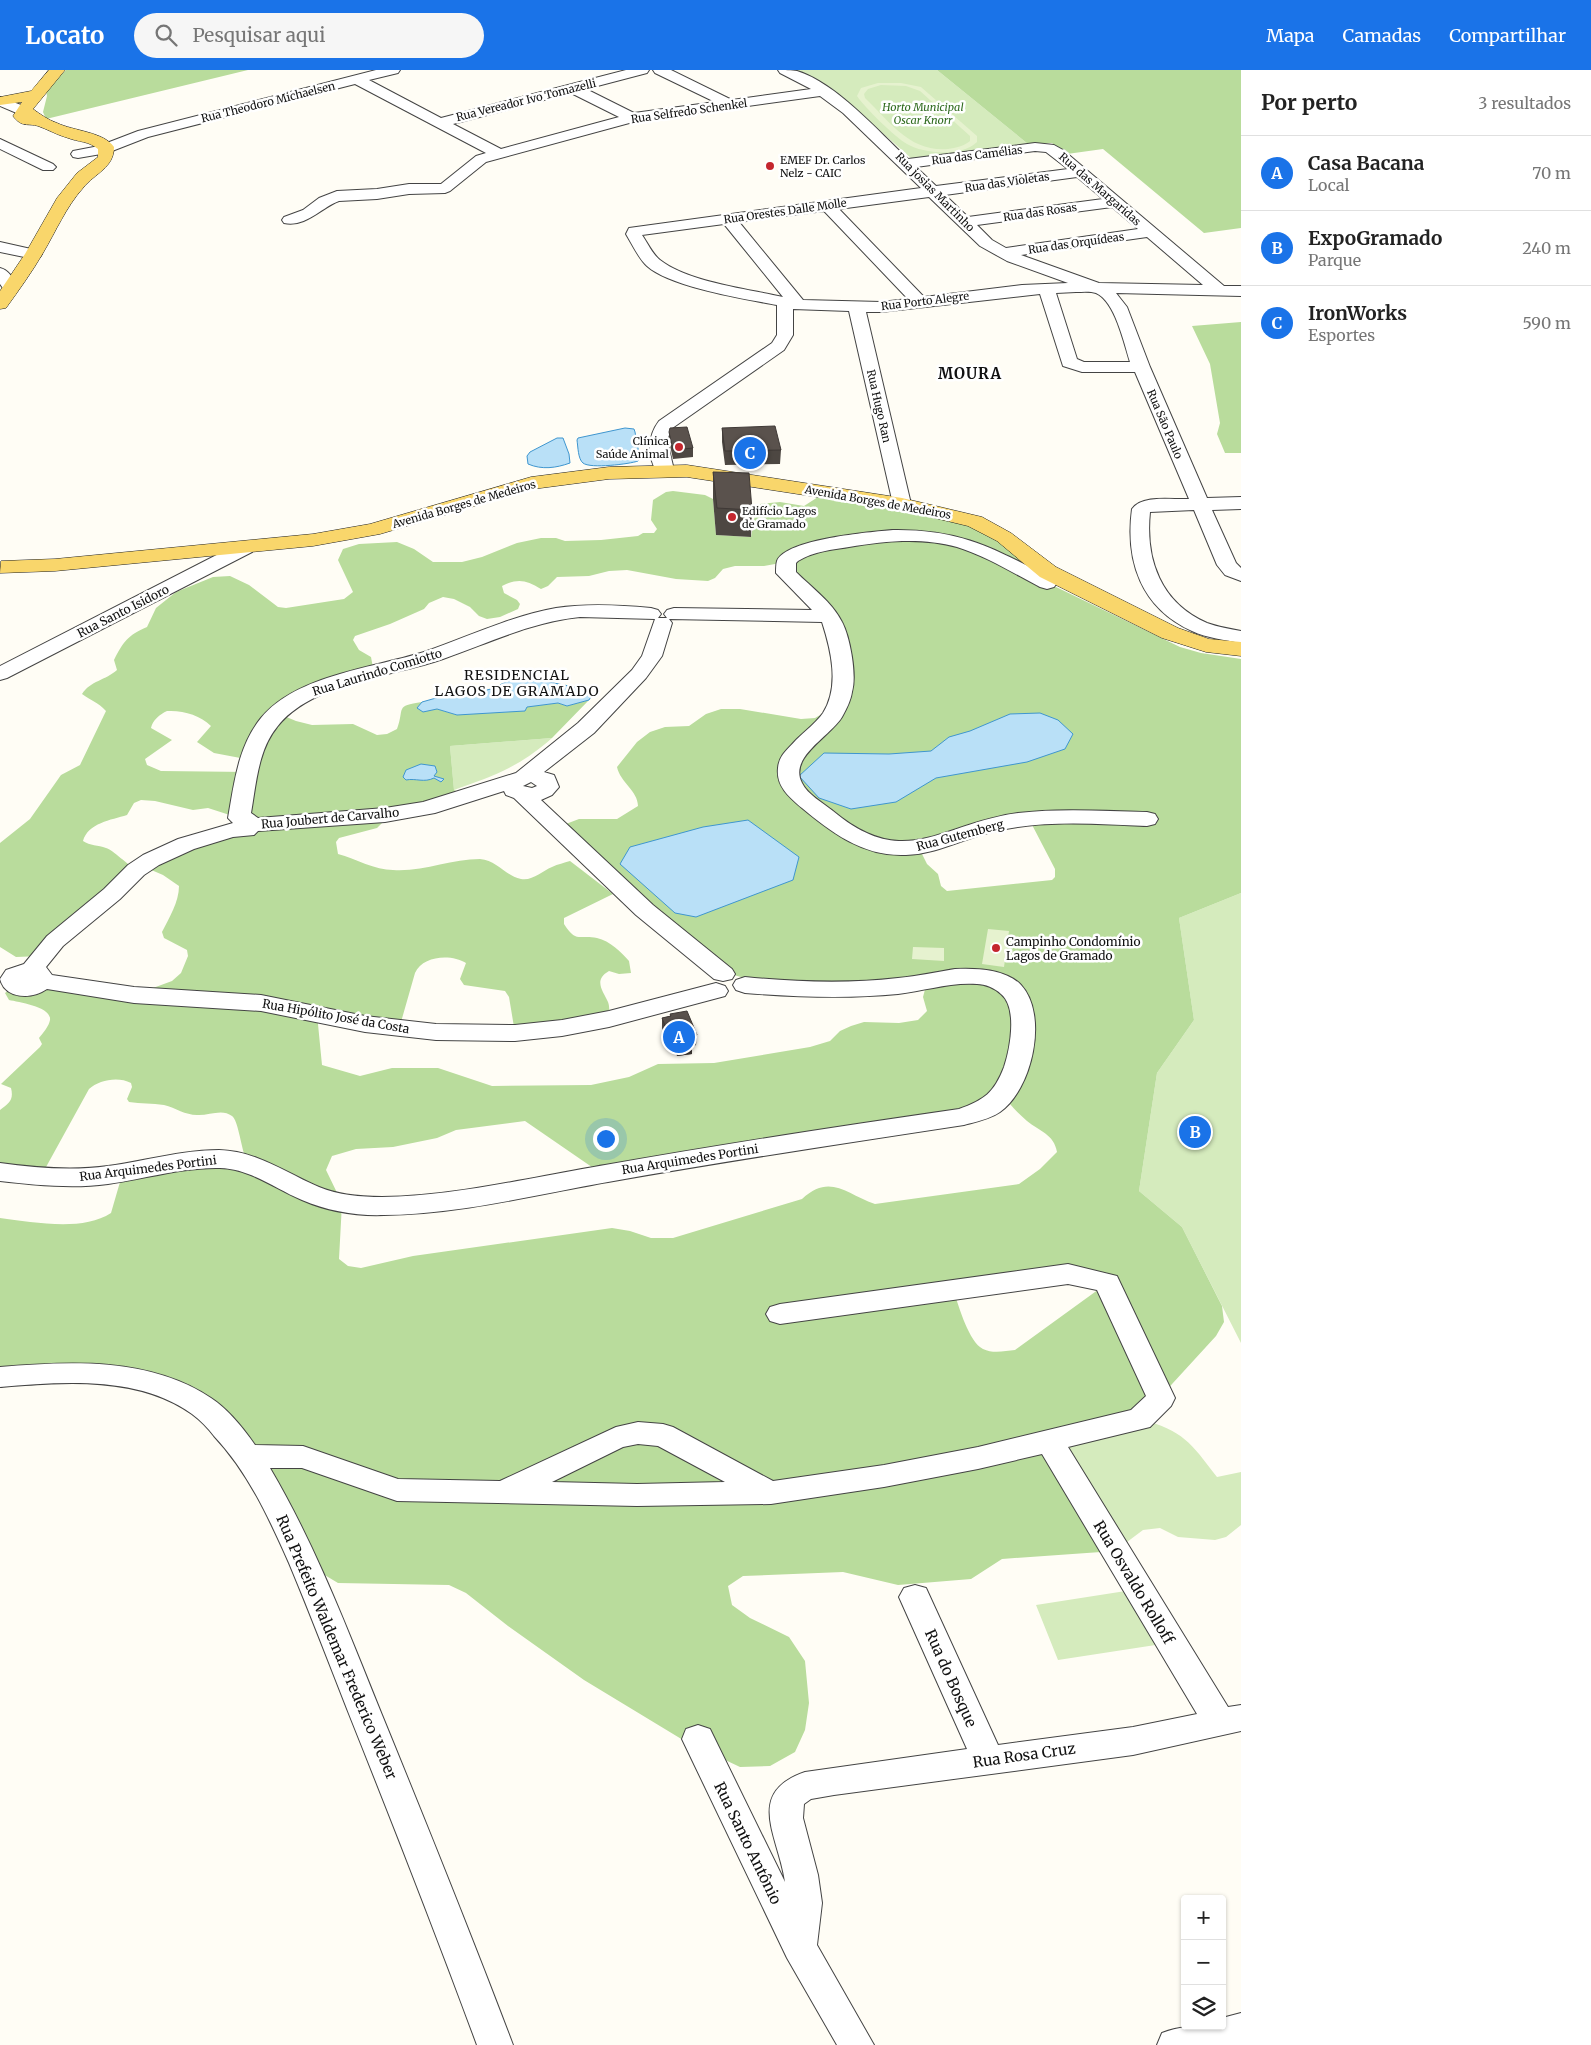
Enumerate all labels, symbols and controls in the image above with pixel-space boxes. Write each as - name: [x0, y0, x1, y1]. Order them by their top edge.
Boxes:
- search box: [134, 13, 484, 58]
- text: Locato: [25, 20, 104, 51]
- icon: search: [152, 21, 180, 49]
- text: Pesquisar aqui: [192, 23, 325, 47]
- text: Mapa: [1266, 24, 1315, 47]
- text: Camadas: [1343, 24, 1421, 47]
- text: Compartilhar: [1449, 24, 1566, 47]
- street label: Rua Vereador Ivo Tomazelli: [455, 76, 598, 124]
- street label: Rua Theodoro Michaelsen: [199, 78, 337, 125]
- text: Por perto: [1261, 89, 1357, 116]
- text: 3 resultados: [1478, 93, 1571, 113]
- street label: Rua Selfredo Schenkel: [630, 96, 749, 126]
- park label: Horto Municipal Oscar Knorr: [881, 100, 964, 127]
- street label: Rua das Camélias: [931, 142, 1023, 168]
- street label: Rua josias Martinho: [893, 150, 978, 235]
- street label: Rua das Margaridas: [1056, 150, 1144, 228]
- text: Casa Bacana: [1308, 151, 1424, 175]
- place label: EMEF Dr. Carlos Nelz - CAIC: [780, 153, 865, 180]
- marker: EMEF Dr. Carlos Nelz - CAIC: [764, 160, 776, 172]
- text: A: [1271, 163, 1283, 183]
- text: 70 m: [1532, 163, 1571, 183]
- street label: Rua das Violetas: [964, 169, 1050, 195]
- text: Local: [1308, 175, 1350, 195]
- street label: Rua Orestes Dalle Molle: [723, 195, 848, 227]
- street label: Rua das Rosas: [1002, 200, 1078, 224]
- text: ExpoGramado: [1308, 226, 1442, 250]
- street label: Rua das Orquídeas: [1027, 229, 1125, 257]
- text: B: [1271, 238, 1283, 258]
- text: 240 m: [1522, 238, 1571, 258]
- text: Parque: [1308, 250, 1361, 270]
- street label: Rua Porto Alegre: [880, 289, 970, 313]
- text: IronWorks: [1308, 301, 1407, 325]
- text: C: [1272, 313, 1282, 333]
- text: 590 m: [1522, 313, 1571, 333]
- text: Esportes: [1308, 325, 1375, 345]
- district label: MOURA: [938, 364, 1002, 383]
- street label: Rua Hugo Ran: [864, 368, 894, 445]
- street label: Rua São Paulo: [1144, 387, 1186, 461]
- place label: Clínica Saúde Animal: [596, 434, 670, 461]
- pin: C: [734, 434, 766, 472]
- marker: Clínica Saúde Animal: [673, 441, 685, 453]
- street label: Avenida Borges de Medeiros: [390, 477, 537, 531]
- street label: Avenida Borges de Medeiros: [803, 482, 952, 522]
- place label: Edifício Lagos de Gramado: [742, 504, 817, 531]
- marker: Edifício Lagos de Gramado: [726, 511, 738, 523]
- street label: Rua Santo Isidoro: [75, 581, 171, 641]
- street label: Rua Laurindo Comiotto: [310, 645, 444, 699]
- district label: RESIDENCIAL LAGOS DE GRAMADO: [434, 666, 600, 700]
- street label: Rua Joubert de Carvalho: [260, 804, 400, 832]
- street label: Rua Gutemberg: [915, 816, 1006, 854]
- place label: Campinho Condomínio Lagos de Gramado: [1006, 934, 1140, 963]
- marker: Campinho Condomínio Lagos de Gramado: [990, 942, 1002, 954]
- street label: Rua Hipólito José da Costa: [261, 996, 411, 1036]
- pin: A: [663, 1018, 695, 1056]
- pin: B: [1179, 1113, 1211, 1151]
- your location: [593, 1126, 619, 1152]
- street label: Rua Arquimedes Portini: [621, 1141, 759, 1177]
- street label: Rua Arquimedes Portini: [79, 1152, 218, 1184]
- street label: Rua Prefeito Waldemar Frederico Weber: [272, 1512, 402, 1782]
- street label: Rua Osvaldo Rolloff: [1090, 1517, 1179, 1648]
- street label: Rua do Bosque: [921, 1626, 981, 1730]
- street label: Rua Rosa Cruz: [971, 1738, 1077, 1772]
- street label: Rua Santo Antônio: [710, 1779, 786, 1908]
- map controls: [1181, 1895, 1226, 2030]
- button: +: [1181, 1895, 1226, 1940]
- button: −: [1181, 1940, 1226, 1985]
- button: layers: [1181, 1985, 1226, 2030]

